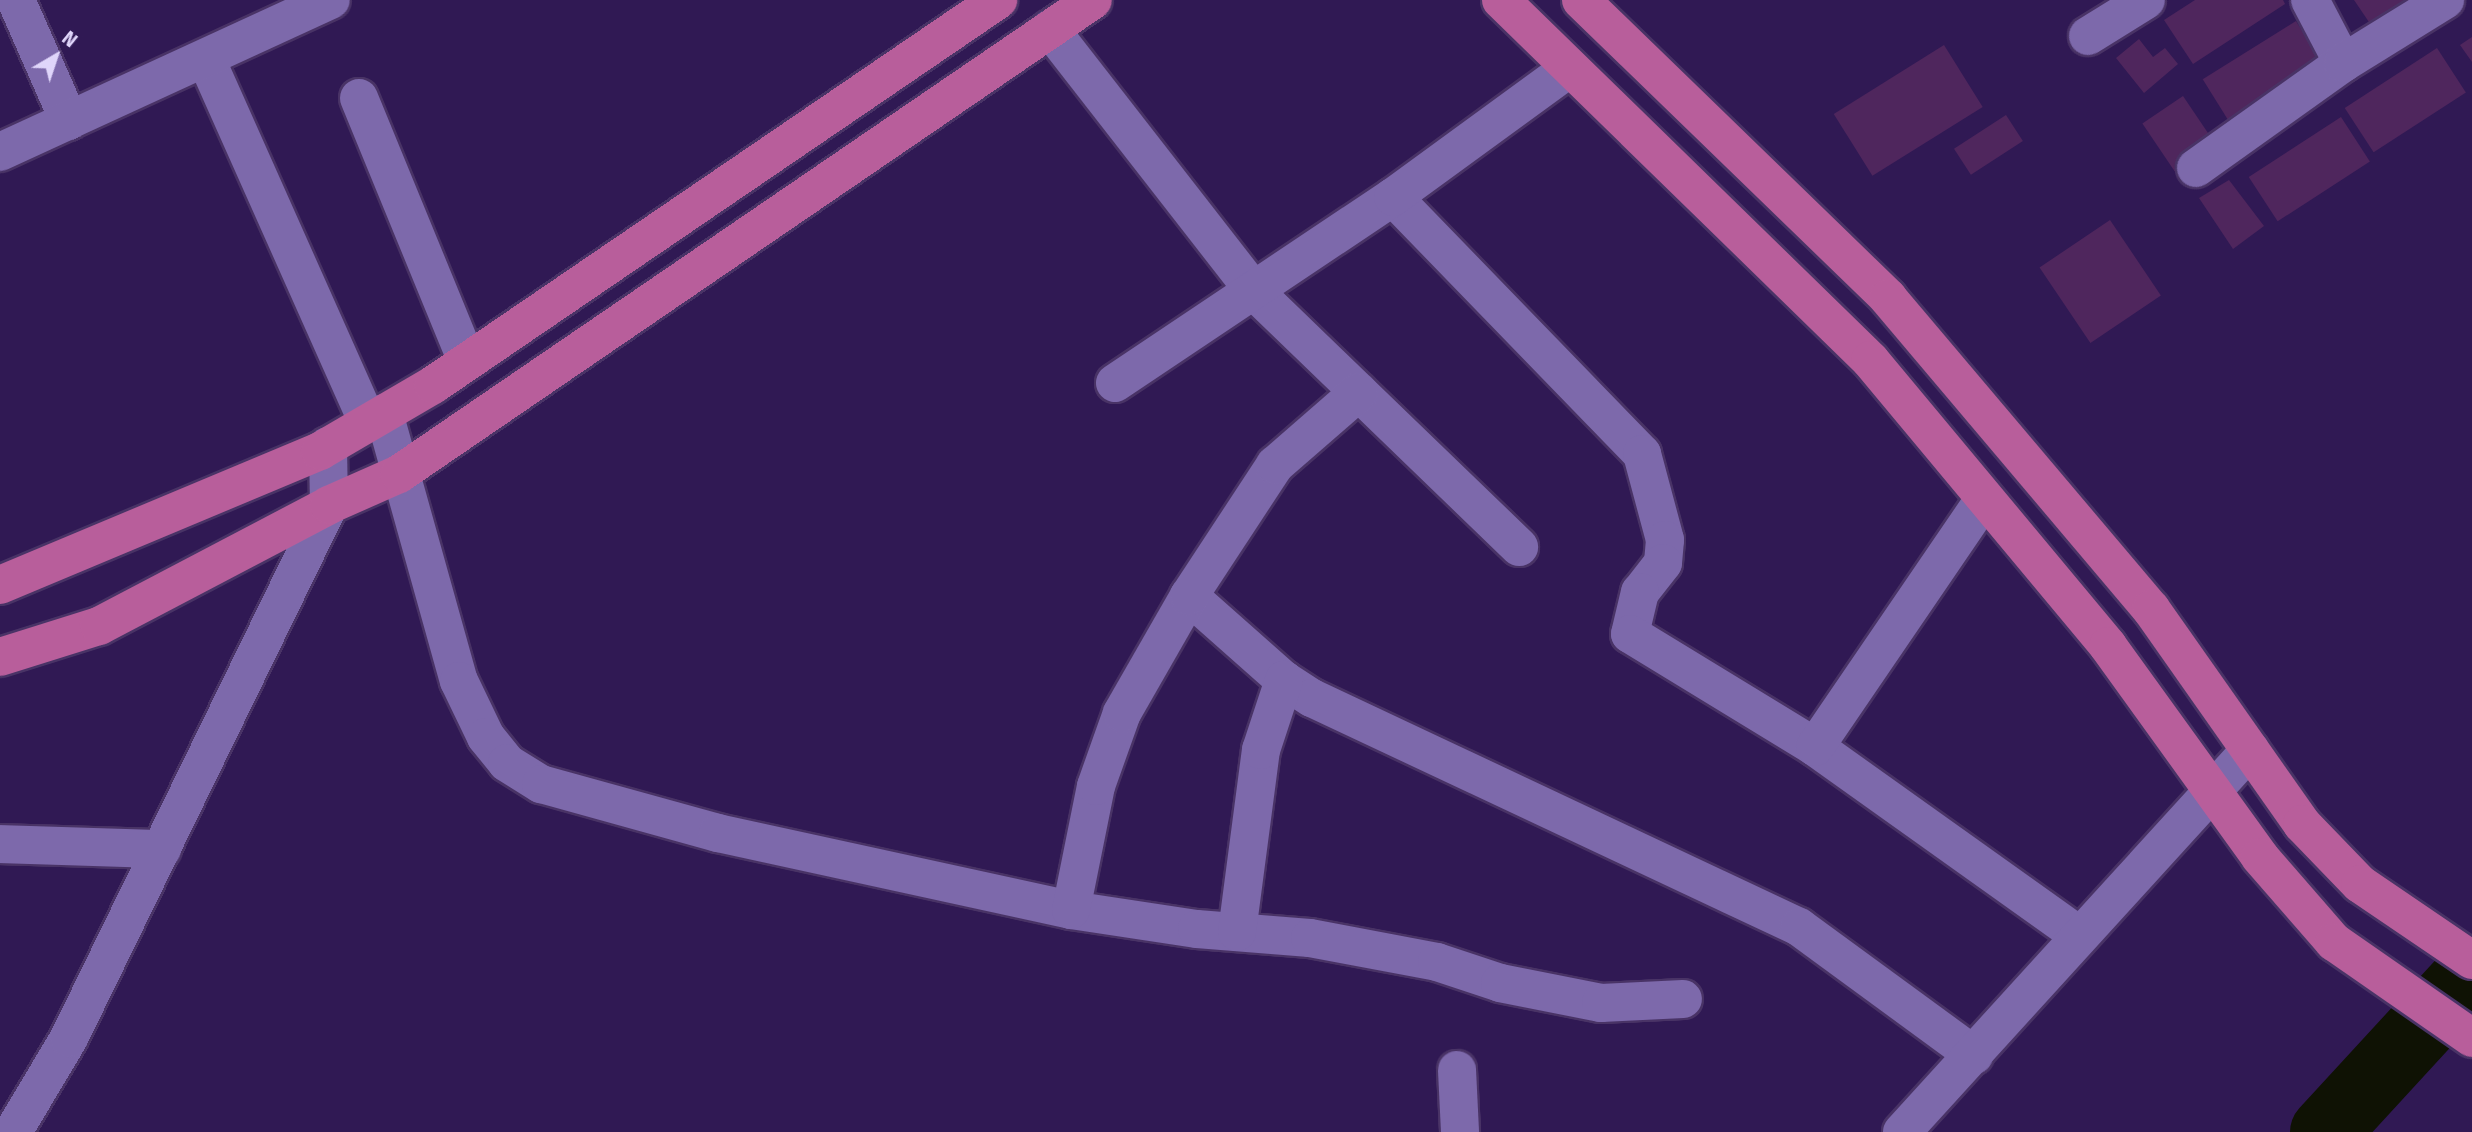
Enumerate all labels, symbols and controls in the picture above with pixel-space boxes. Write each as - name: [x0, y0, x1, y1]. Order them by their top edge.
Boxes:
- north arrow: [21, 21, 91, 91]
- text: N: [57, 26, 82, 52]

